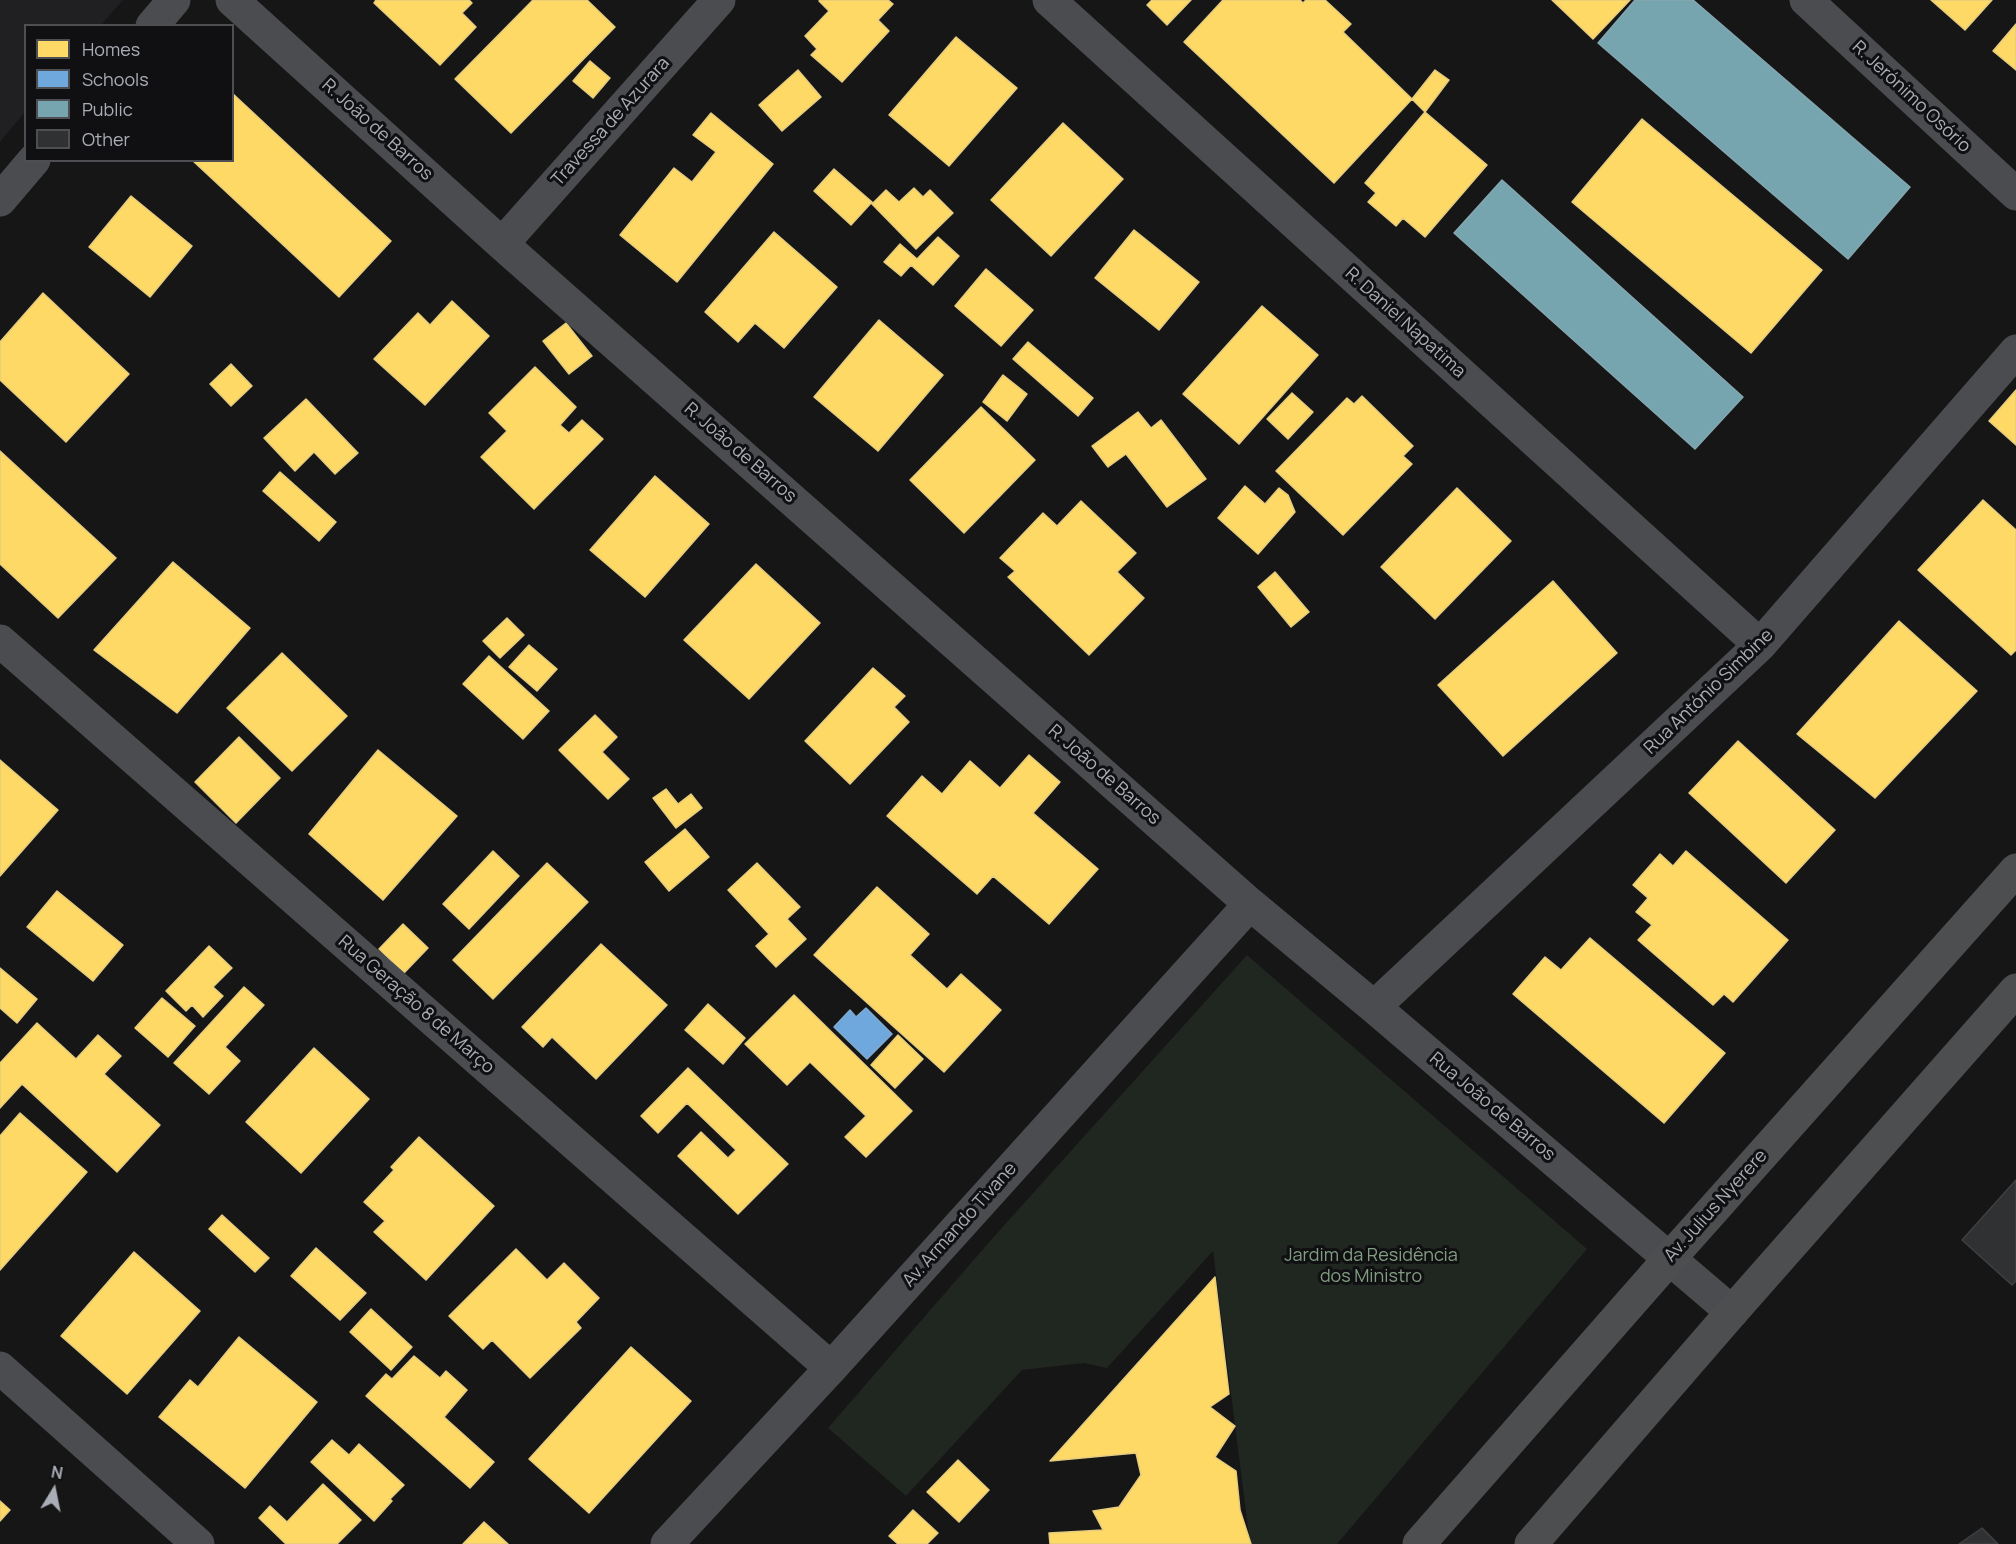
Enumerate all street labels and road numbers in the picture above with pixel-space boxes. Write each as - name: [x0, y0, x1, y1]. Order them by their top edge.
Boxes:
- street label: R. Jerónimo Osório: [1847, 37, 1975, 157]
- street label: Travessa de Azurara: [547, 53, 675, 191]
- street label: R. João de Barros: [317, 75, 437, 185]
- street label: R. Daniel Napatima: [1340, 263, 1470, 383]
- street label: R. João de Barros: [680, 398, 800, 508]
- street label: Rua António Simbine: [1640, 625, 1778, 759]
- street label: R. João de Barros: [1044, 720, 1164, 830]
- street label: Rua Geração 8 de Março: [334, 931, 498, 1079]
- street label: Rua João de Barros: [1425, 1048, 1559, 1166]
- street label: Av. Julius Nyerere: [1660, 1146, 1772, 1266]
- street label: Av. Armando Tivane: [898, 1158, 1022, 1292]

